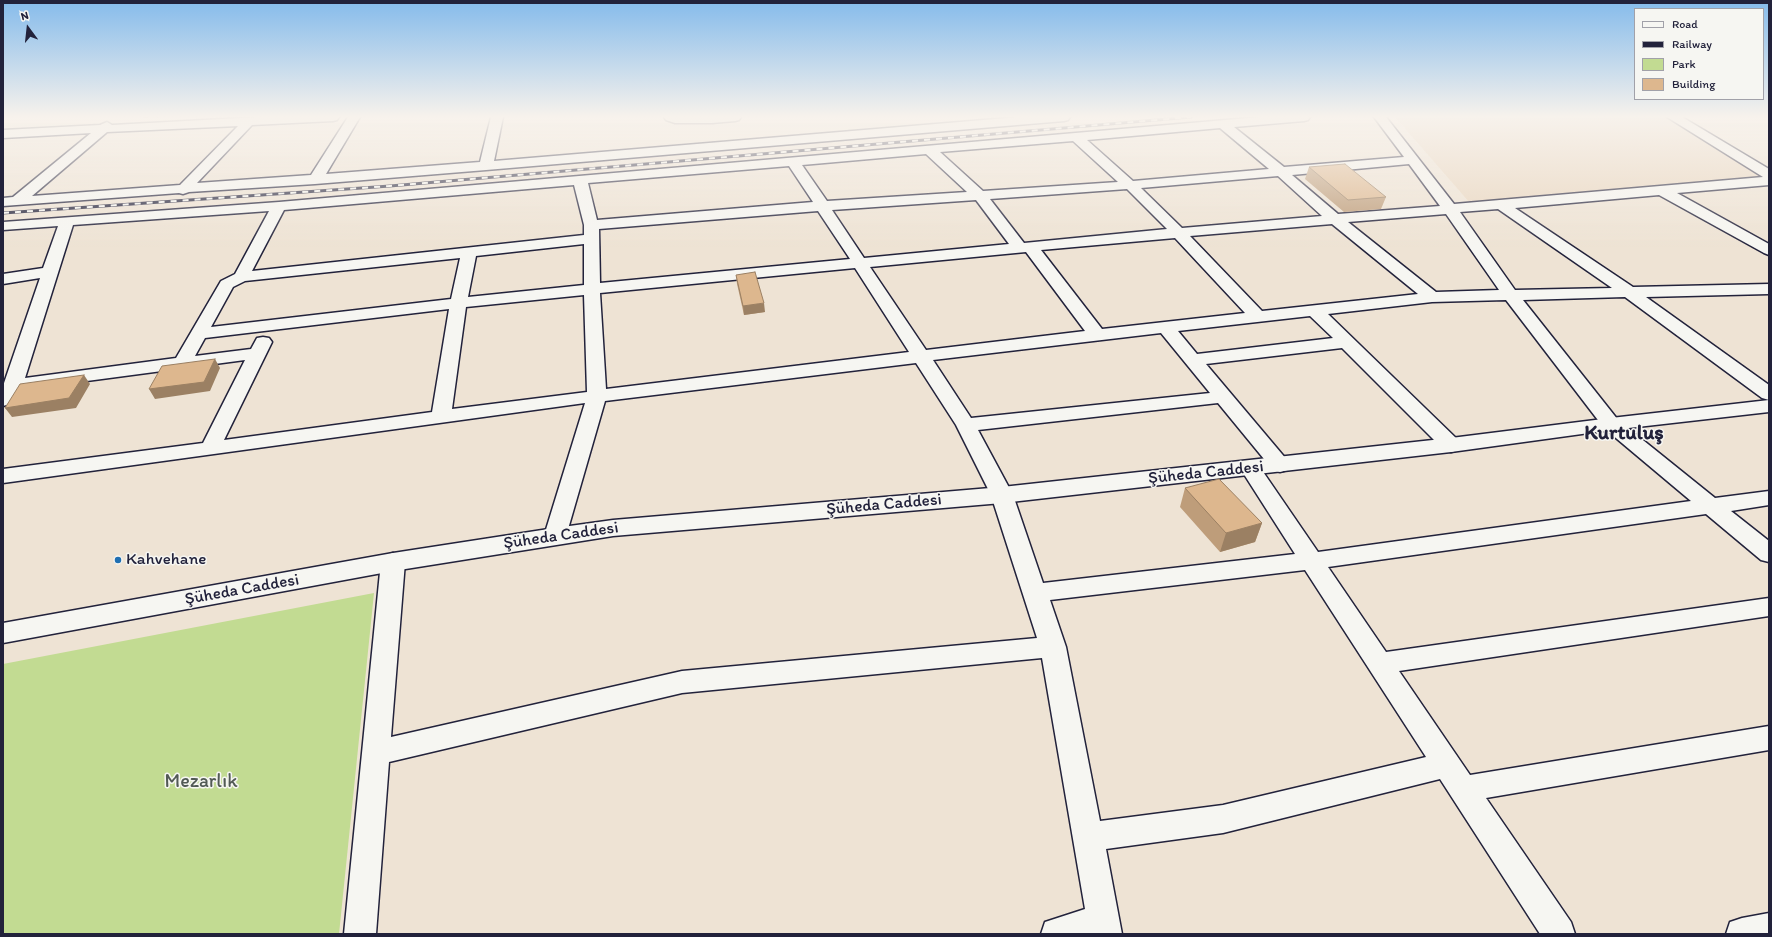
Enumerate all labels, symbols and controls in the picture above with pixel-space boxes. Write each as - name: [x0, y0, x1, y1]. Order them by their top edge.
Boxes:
- north arrow: [8, 8, 48, 48]
- legend: [1634, 8, 1764, 100]
- text: N: [19, 9, 30, 23]
- text: Road: [1672, 17, 1698, 31]
- text: Railway: [1672, 37, 1712, 51]
- text: Park: [1672, 57, 1696, 71]
- text: Building: [1672, 77, 1715, 91]
- district label: Kurtuluş: [1584, 421, 1664, 447]
- street label: Şüheda Caddesi: [1147, 457, 1265, 489]
- street label: Şüheda Caddesi: [825, 490, 943, 520]
- street label: Şüheda Caddesi: [502, 518, 620, 554]
- place label: Kahvehane: [126, 550, 206, 570]
- marker: Kahvehane: [113, 555, 123, 565]
- street label: Şüheda Caddesi: [183, 570, 301, 610]
- park label: Mezarlık: [165, 770, 237, 794]

